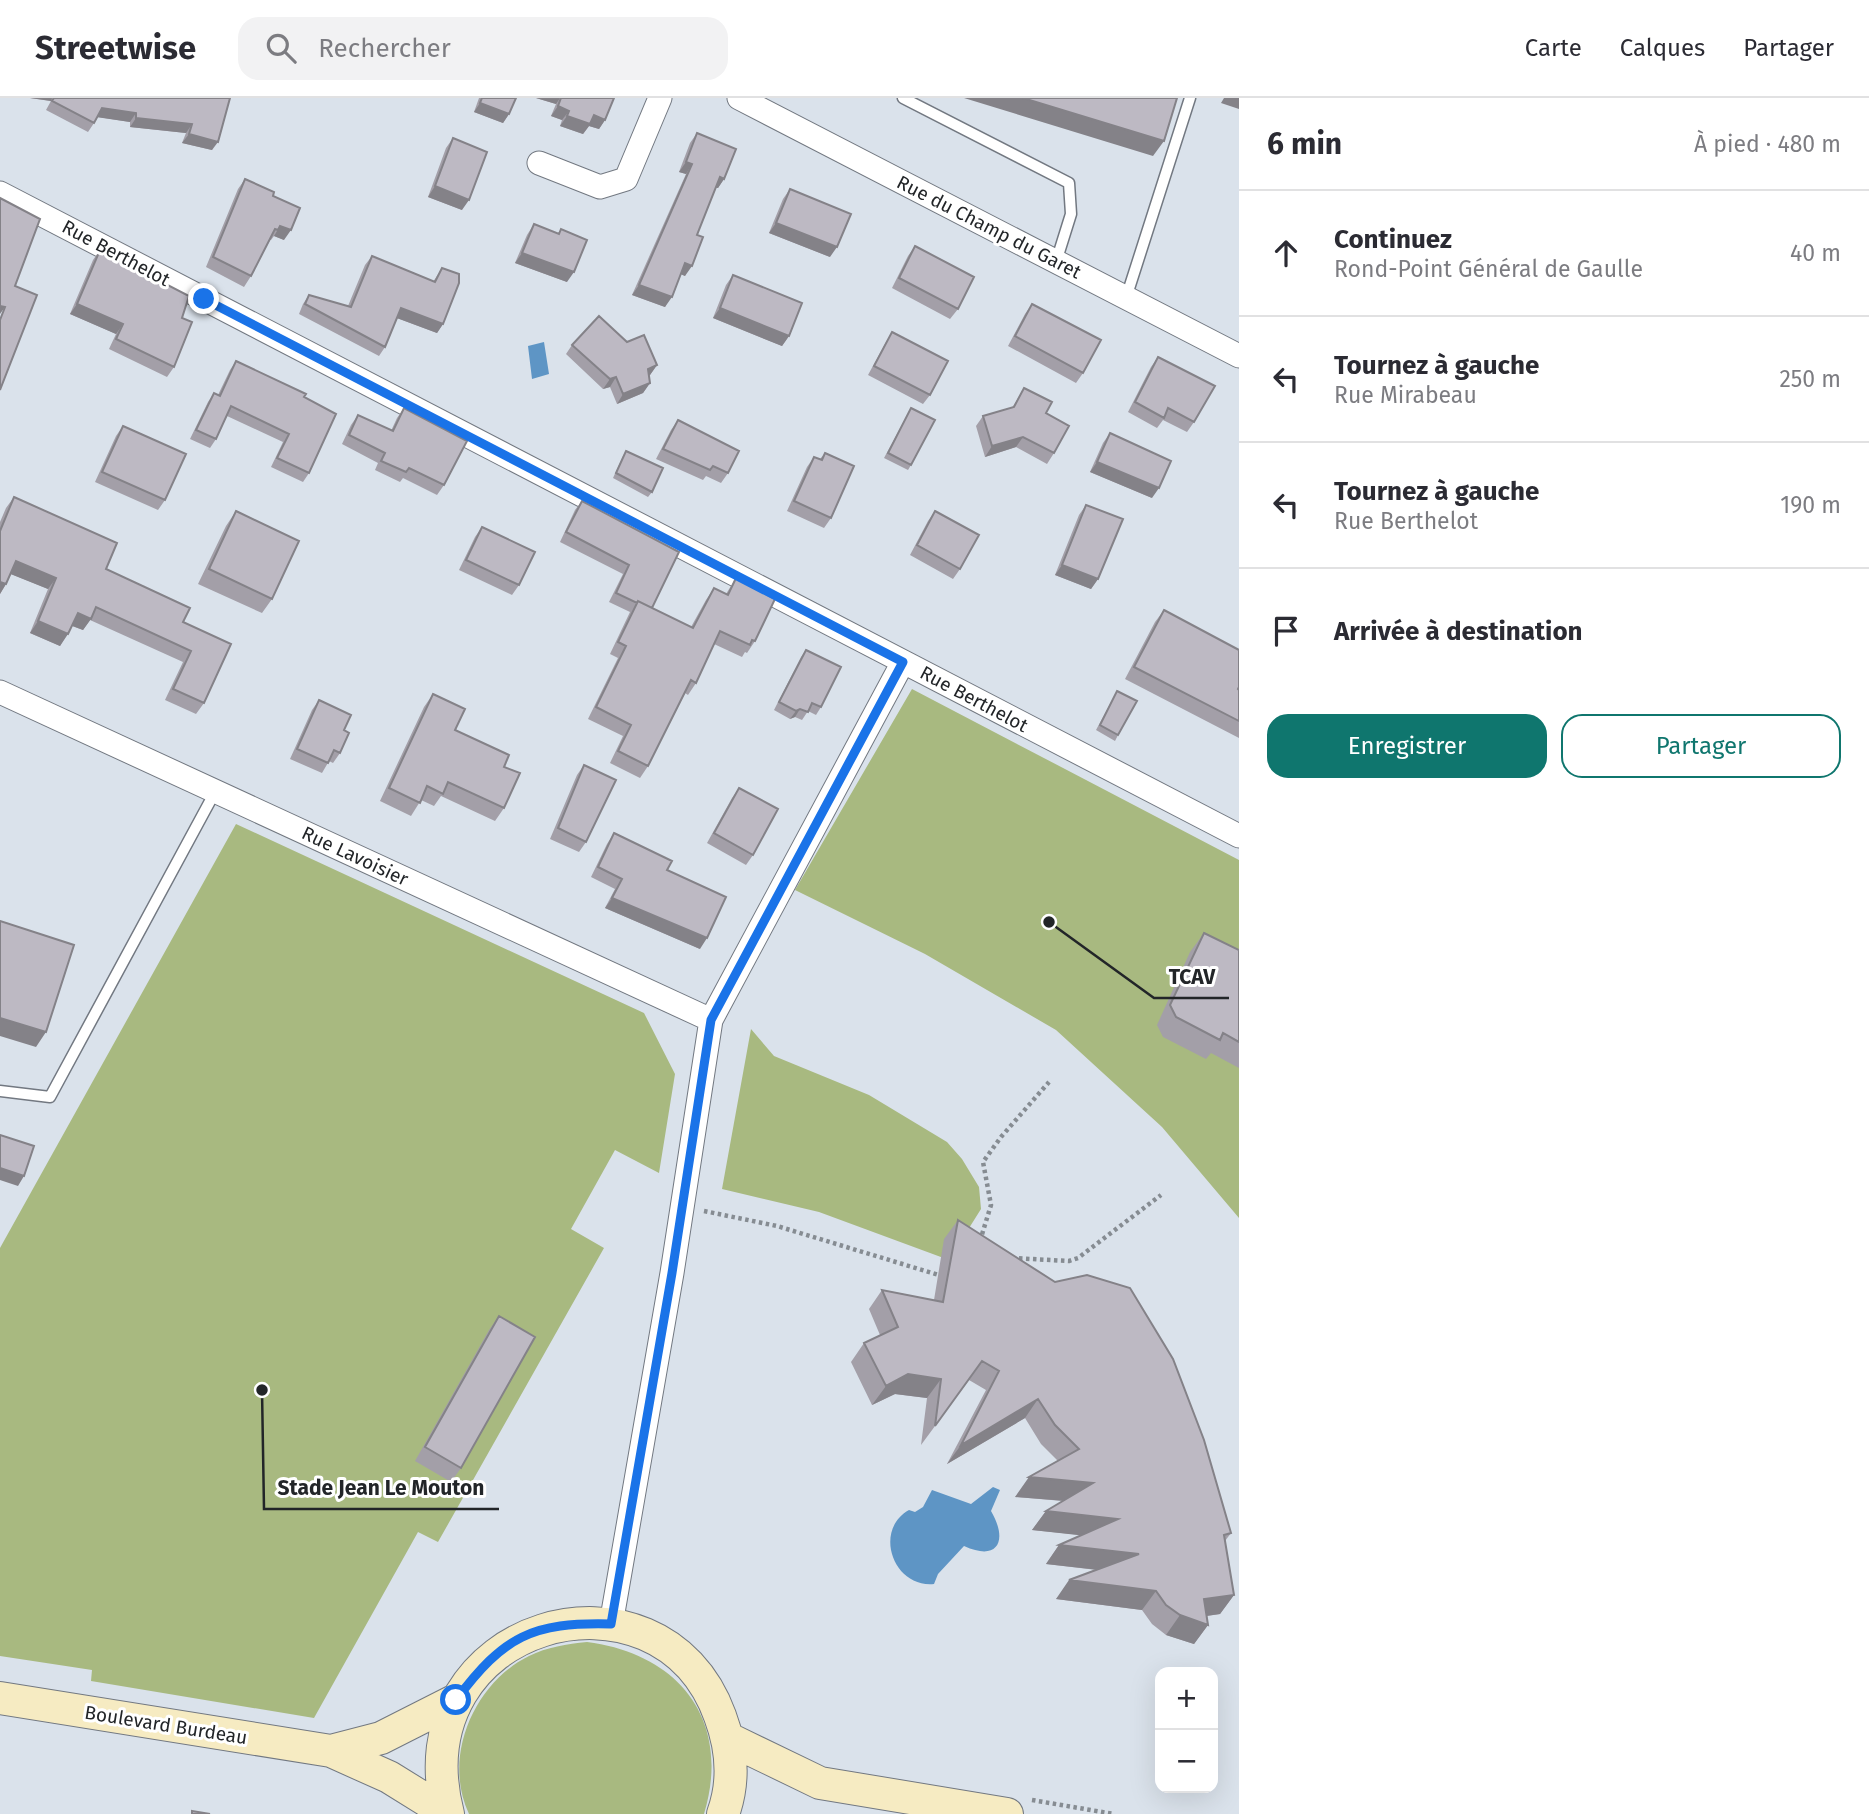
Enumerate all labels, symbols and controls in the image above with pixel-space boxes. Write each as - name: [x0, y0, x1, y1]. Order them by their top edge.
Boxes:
- search box: [238, 17, 728, 80]
- text: Streetwise: [35, 28, 196, 68]
- icon: search: [262, 29, 300, 67]
- text: Rechercher: [318, 33, 451, 64]
- text: Carte: [1525, 34, 1582, 62]
- text: Calques: [1620, 34, 1705, 62]
- text: Partager: [1743, 34, 1834, 62]
- text: 6 min: [1267, 126, 1342, 162]
- text: À pied · 480 m: [1694, 130, 1841, 158]
- street label: Rue du Champ du Garet: [893, 171, 1085, 284]
- street label: Rue Berthelot: [58, 215, 174, 291]
- text: Continuez: [1334, 224, 1452, 255]
- icon: ahead: [1267, 234, 1305, 272]
- text: 40 m: [1790, 239, 1841, 267]
- text: Rond-Point Général de Gaulle: [1334, 255, 1643, 283]
- route end: [188, 283, 219, 314]
- text: Tournez à gauche: [1334, 350, 1539, 381]
- icon: left: [1267, 360, 1305, 398]
- text: 250 m: [1779, 365, 1841, 393]
- text: Rue Mirabeau: [1334, 381, 1477, 409]
- text: Tournez à gauche: [1334, 476, 1539, 507]
- icon: left: [1267, 486, 1305, 524]
- text: 190 m: [1780, 491, 1841, 519]
- text: Rue Berthelot: [1334, 507, 1478, 535]
- icon: arrive: [1267, 612, 1305, 650]
- text: Arrivée à destination: [1334, 616, 1583, 647]
- street label: Rue Berthelot: [916, 661, 1032, 737]
- button: Enregistrer: [1267, 714, 1547, 778]
- button: Partager: [1561, 714, 1841, 778]
- street label: Rue Lavoisier: [298, 821, 413, 891]
- callout: TCAV: [1154, 956, 1229, 998]
- text: TCAV: [1169, 964, 1216, 990]
- callout: Stade Jean Le Mouton: [264, 1467, 499, 1509]
- text: Stade Jean Le Mouton: [278, 1475, 484, 1501]
- map controls: [1155, 1667, 1218, 1793]
- button: +: [1155, 1667, 1218, 1730]
- route start: [440, 1684, 471, 1715]
- street label: Boulevard Burdeau: [83, 1701, 249, 1749]
- button: −: [1155, 1730, 1218, 1793]

